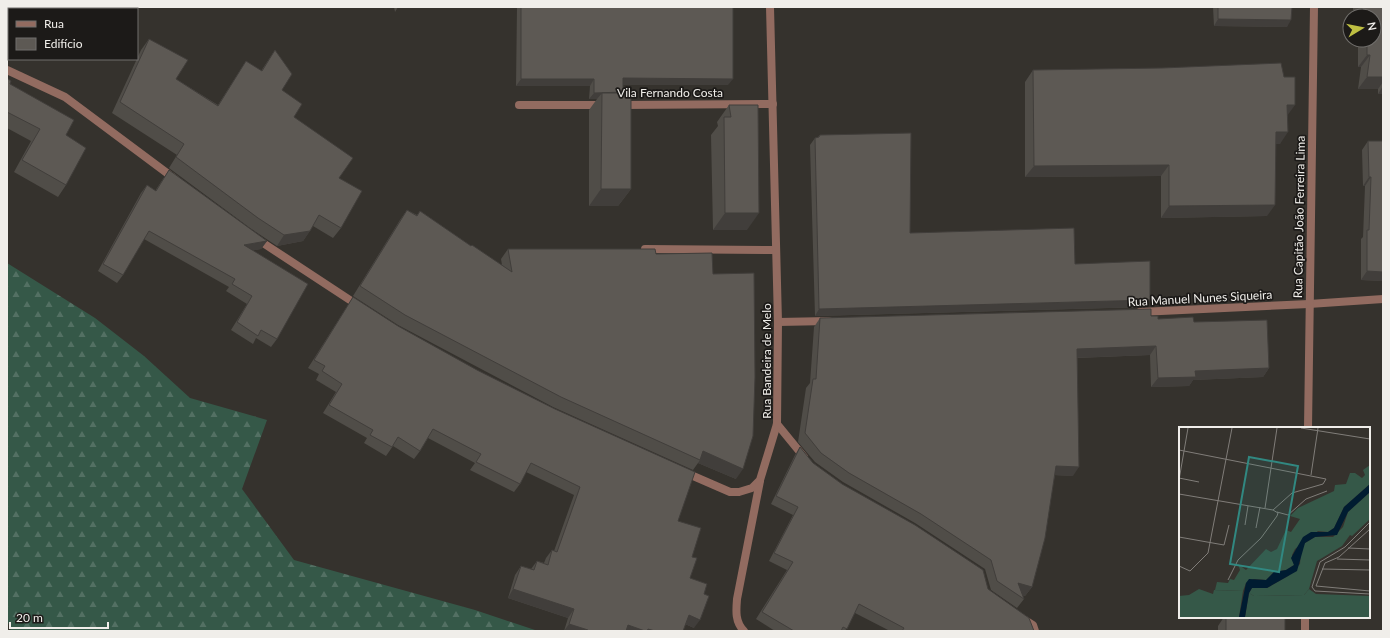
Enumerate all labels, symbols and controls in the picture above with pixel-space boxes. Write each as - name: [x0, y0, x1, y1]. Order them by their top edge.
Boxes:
- legend: [8, 8, 138, 60]
- north arrow: [1342, 8, 1382, 48]
- text: Rua: [44, 16, 64, 31]
- text: N: [1365, 21, 1379, 31]
- text: Edifício: [44, 36, 83, 51]
- street label: Vila Fernando Costa: [617, 85, 723, 100]
- street label: Rua Capitão João Ferreira Lima: [1290, 136, 1308, 298]
- street label: Rua Manuel Nunes Siqueira: [1127, 287, 1273, 309]
- street label: Rua Bandeira de Melo: [759, 303, 774, 419]
- inset map: [1179, 427, 1370, 618]
- scale bar: [10, 604, 108, 630]
- text: 20 m: [16, 610, 43, 625]

